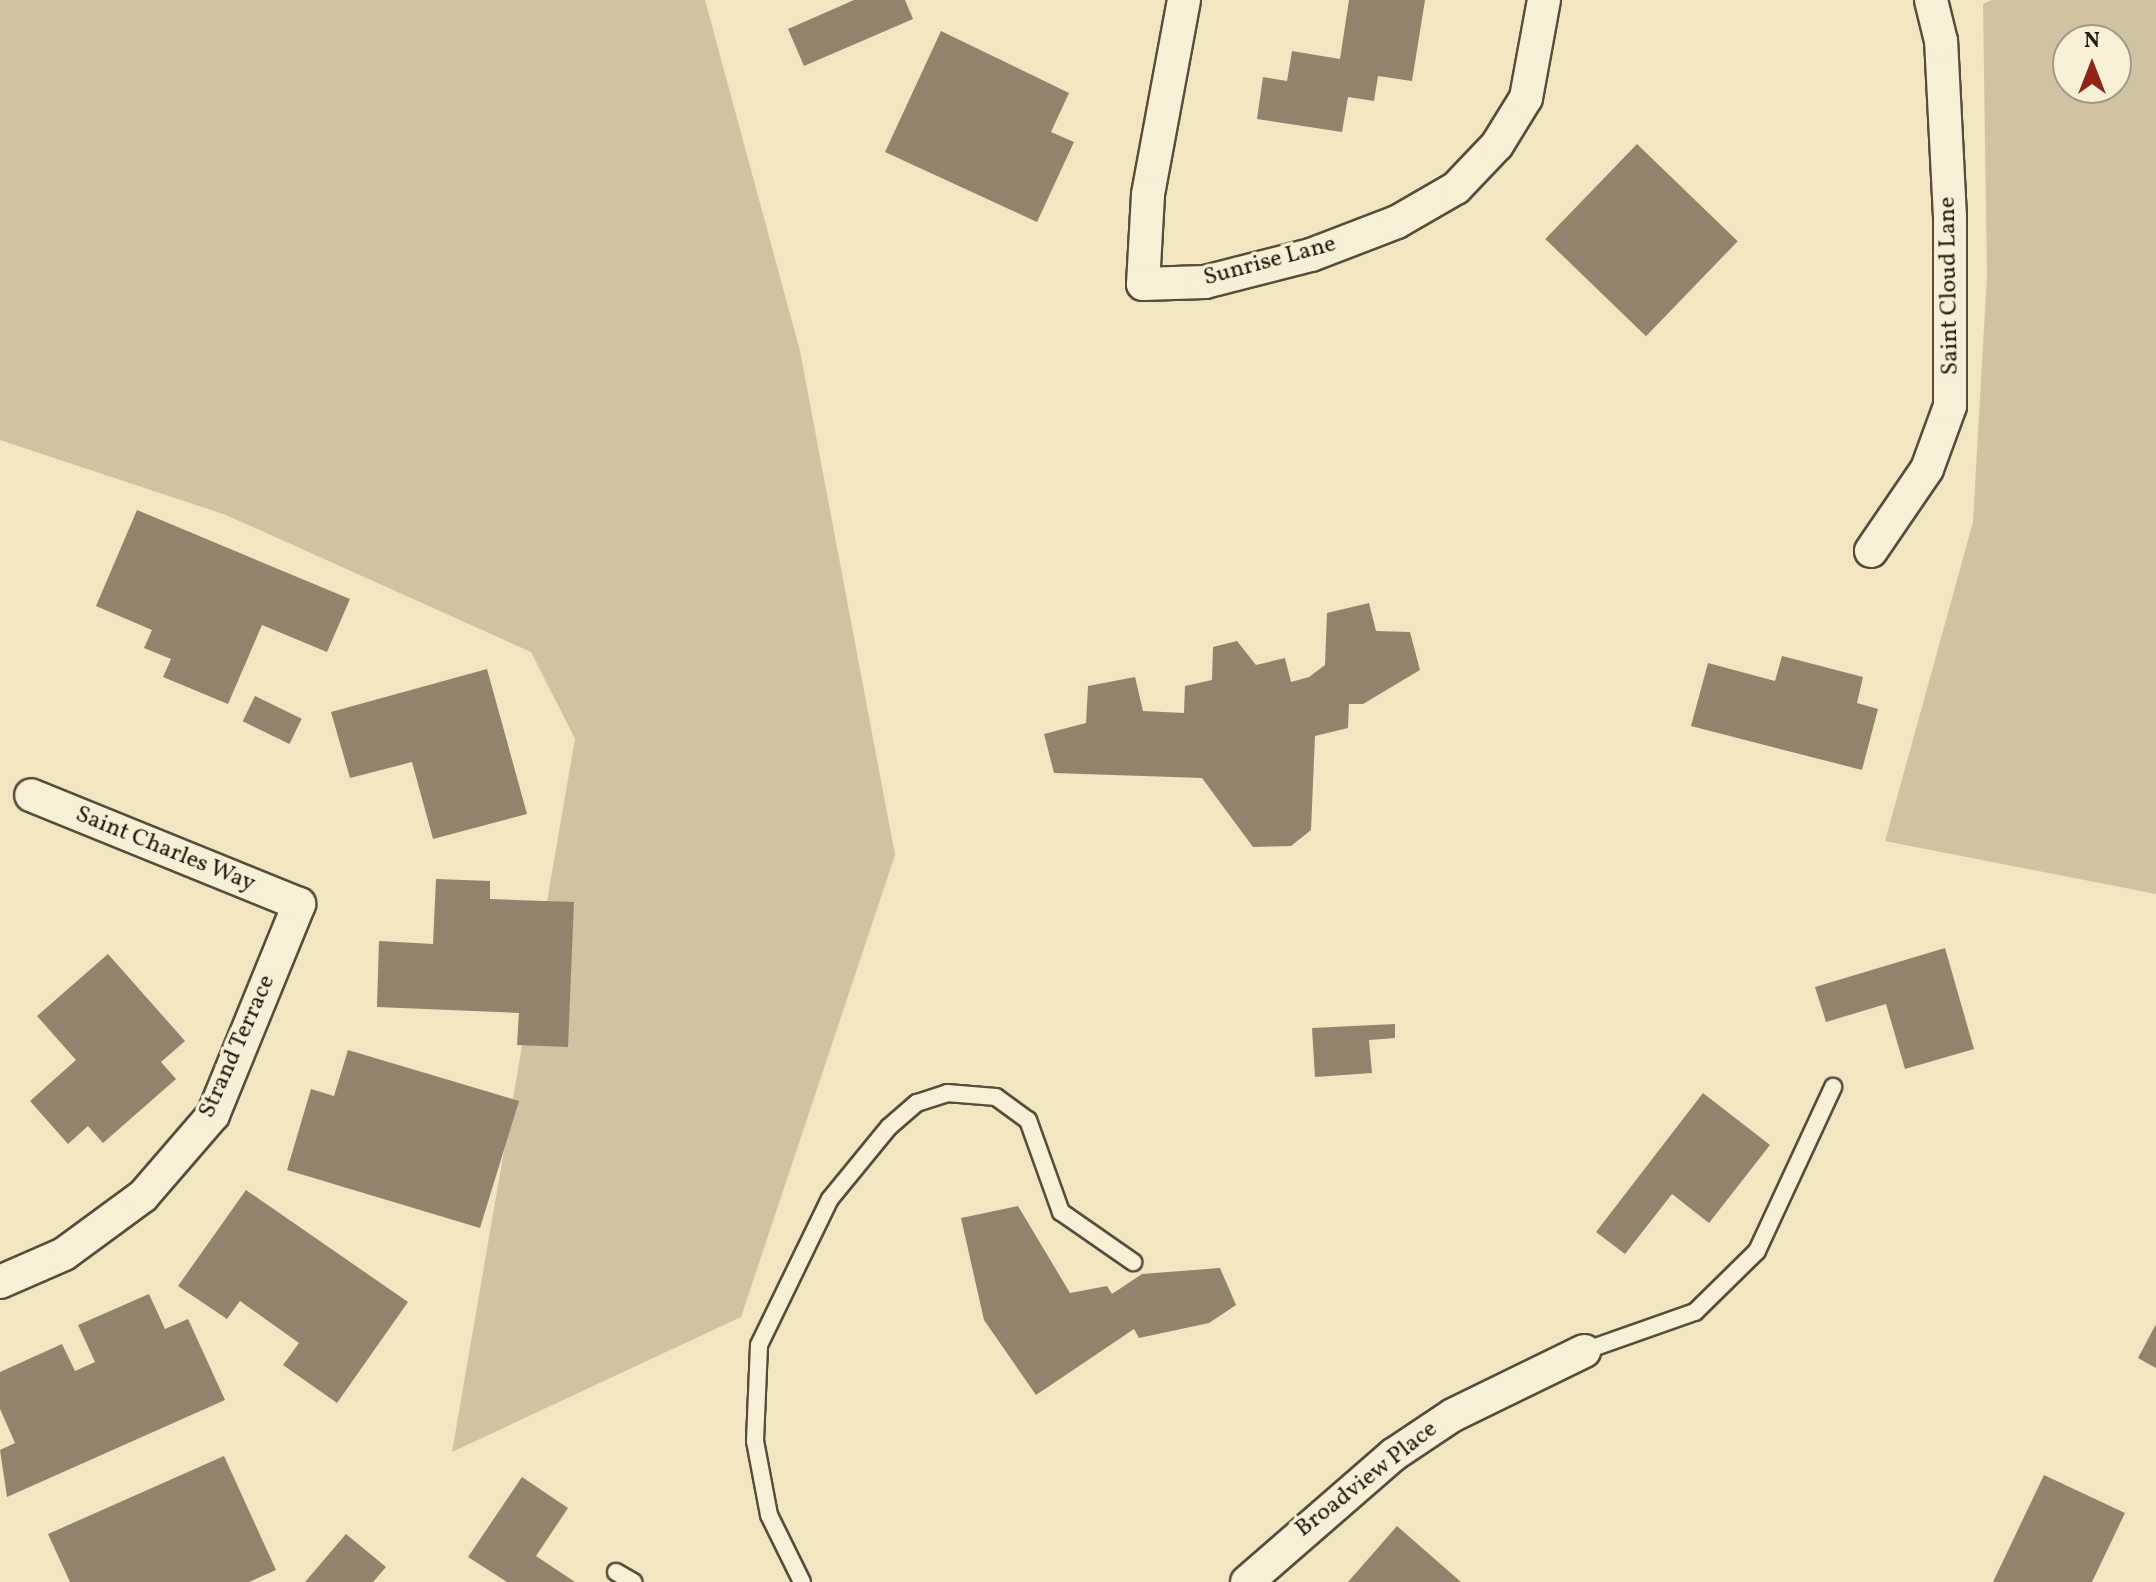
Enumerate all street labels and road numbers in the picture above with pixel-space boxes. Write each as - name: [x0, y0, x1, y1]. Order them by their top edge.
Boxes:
- street label: Saint Cloud Lane: [1934, 196, 1966, 376]
- street label: Sunrise Lane: [1201, 230, 1339, 294]
- street label: Saint Charles Way: [71, 801, 259, 899]
- street label: Strand Terrace: [193, 971, 283, 1123]
- street label: Broadview Place: [1290, 1415, 1444, 1545]

